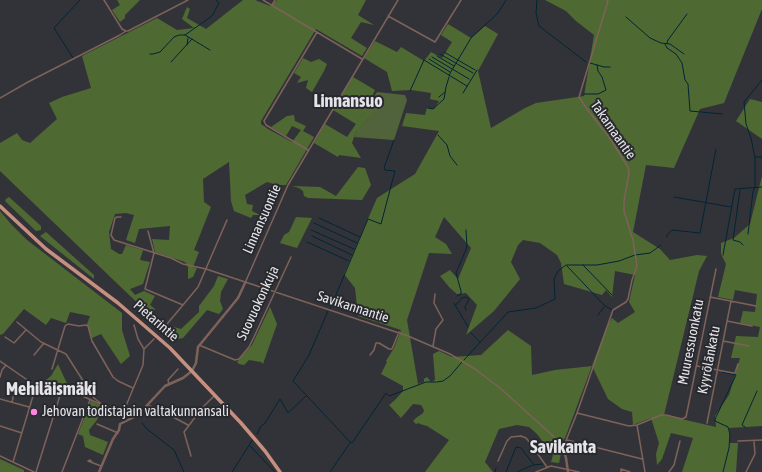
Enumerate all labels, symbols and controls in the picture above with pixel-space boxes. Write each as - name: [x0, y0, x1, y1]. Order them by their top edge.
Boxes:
- district label: Linnansuo: [313, 90, 383, 112]
- street label: Takamaantie: [587, 97, 639, 163]
- street label: Linnansuontie: [239, 182, 285, 256]
- street label: Suovuokonkuja: [233, 263, 283, 343]
- street label: Savikannantie: [315, 287, 391, 327]
- street label: Pietarintie: [130, 297, 182, 345]
- street label: Muuressuonkatu: [674, 298, 708, 386]
- street label: Kyyrölänkatu: [694, 324, 724, 396]
- district label: Mehiläismäki: [6, 378, 96, 400]
- place label: Jehovan todistajain valtakunnansali: [42, 404, 229, 420]
- marker: Jehovan todistajain valtakunnansali: [29, 407, 39, 417]
- district label: Savikanta: [530, 436, 596, 458]

